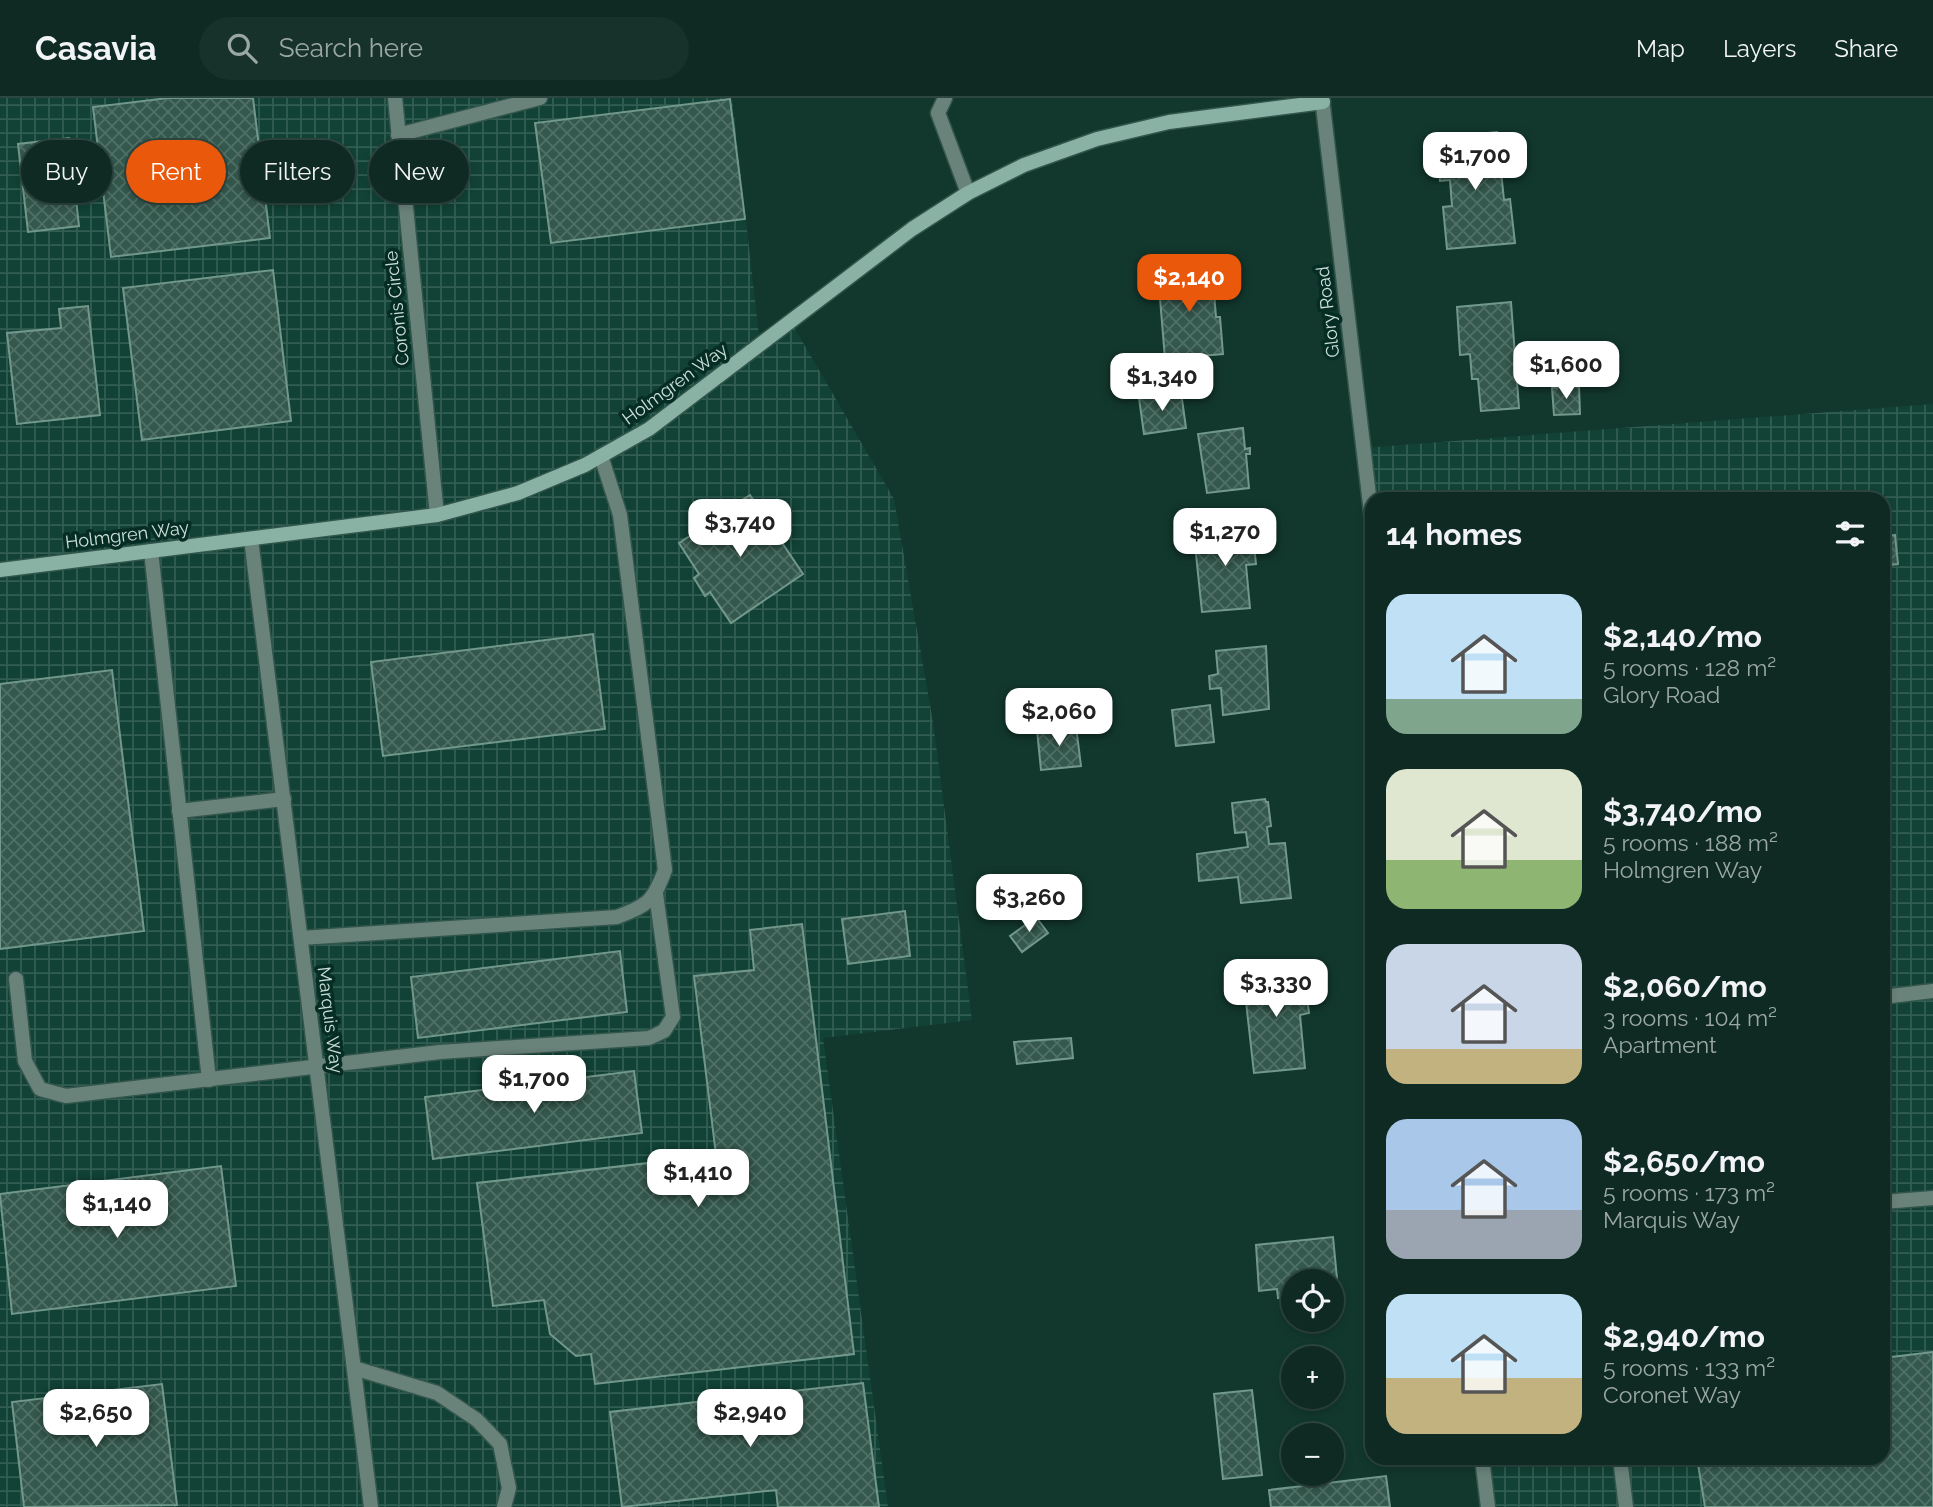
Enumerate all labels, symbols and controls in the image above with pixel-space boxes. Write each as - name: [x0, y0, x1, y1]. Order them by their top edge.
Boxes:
- search box: [199, 17, 689, 80]
- text: Casavia: [35, 29, 157, 68]
- icon: search: [223, 29, 261, 67]
- text: Search here: [279, 33, 423, 63]
- text: Map: [1636, 34, 1685, 63]
- text: Layers: [1723, 34, 1796, 63]
- text: Share: [1834, 34, 1898, 63]
- pin: $1,700: [1418, 132, 1532, 192]
- chip: Buy: [21, 140, 112, 203]
- chip: Rent: [126, 140, 226, 203]
- chip: Filters: [240, 140, 355, 203]
- chip: New: [369, 140, 469, 203]
- text: $1,700: [1439, 141, 1511, 168]
- street label: Coronis Circle: [380, 249, 413, 366]
- pin: $2,140: [1132, 254, 1246, 314]
- text: $2,140: [1153, 263, 1225, 290]
- street label: Glory Road: [1311, 265, 1344, 359]
- street label: Holmgren Way: [618, 338, 731, 429]
- pin: $1,600: [1509, 342, 1623, 401]
- text: $1,600: [1529, 350, 1603, 377]
- pin: $1,340: [1105, 354, 1219, 413]
- text: $1,340: [1126, 362, 1198, 389]
- pin: $3,740: [683, 500, 797, 559]
- text: $3,740: [704, 508, 776, 535]
- pin: $1,270: [1168, 508, 1282, 568]
- icon: filters: [1831, 515, 1869, 553]
- street label: Holmgren Way: [64, 516, 190, 553]
- text: $1,270: [1189, 517, 1261, 544]
- text: 14 homes: [1386, 517, 1522, 552]
- text: $2,140/mo: [1603, 619, 1762, 654]
- icon: home: [1442, 622, 1526, 706]
- text: 5 rooms · 128 m²: [1603, 654, 1776, 681]
- text: Glory Road: [1603, 681, 1720, 708]
- pin: $2,060: [1002, 688, 1116, 748]
- text: $2,060: [1021, 697, 1097, 724]
- text: $3,740/mo: [1603, 794, 1762, 829]
- icon: home: [1442, 797, 1526, 881]
- text: 5 rooms · 188 m²: [1603, 829, 1778, 856]
- text: Holmgren Way: [1603, 856, 1762, 883]
- pin: $3,260: [972, 874, 1086, 934]
- text: $3,260: [992, 883, 1066, 910]
- pin: $3,330: [1219, 960, 1333, 1019]
- street label: Marquis Way: [314, 965, 347, 1075]
- text: $3,330: [1240, 968, 1312, 995]
- text: $2,060/mo: [1603, 969, 1767, 1004]
- icon: home: [1442, 972, 1526, 1056]
- text: 3 rooms · 104 m²: [1603, 1004, 1777, 1031]
- text: Apartment: [1603, 1031, 1717, 1058]
- pin: $1,700: [477, 1056, 591, 1115]
- text: $1,700: [498, 1064, 570, 1091]
- text: $2,650/mo: [1603, 1144, 1765, 1179]
- icon: home: [1442, 1147, 1526, 1231]
- pin: $1,410: [641, 1150, 755, 1209]
- text: $1,410: [663, 1158, 733, 1185]
- text: 5 rooms · 173 m²: [1603, 1179, 1775, 1206]
- pin: $1,140: [60, 1180, 174, 1240]
- text: $1,140: [82, 1189, 152, 1216]
- text: Marquis Way: [1603, 1206, 1740, 1233]
- map controls: [1281, 1269, 1344, 1486]
- button: locate: [1281, 1269, 1344, 1332]
- text: $2,940/mo: [1603, 1319, 1765, 1354]
- icon: home: [1442, 1322, 1526, 1406]
- button: +: [1281, 1346, 1344, 1409]
- text: 5 rooms · 133 m²: [1603, 1354, 1775, 1381]
- text: Coronet Way: [1603, 1381, 1741, 1408]
- pin: $2,650: [39, 1390, 153, 1449]
- pin: $2,940: [693, 1390, 807, 1449]
- text: $2,650: [59, 1398, 133, 1425]
- text: $2,940: [713, 1398, 787, 1425]
- button: −: [1281, 1423, 1344, 1486]

